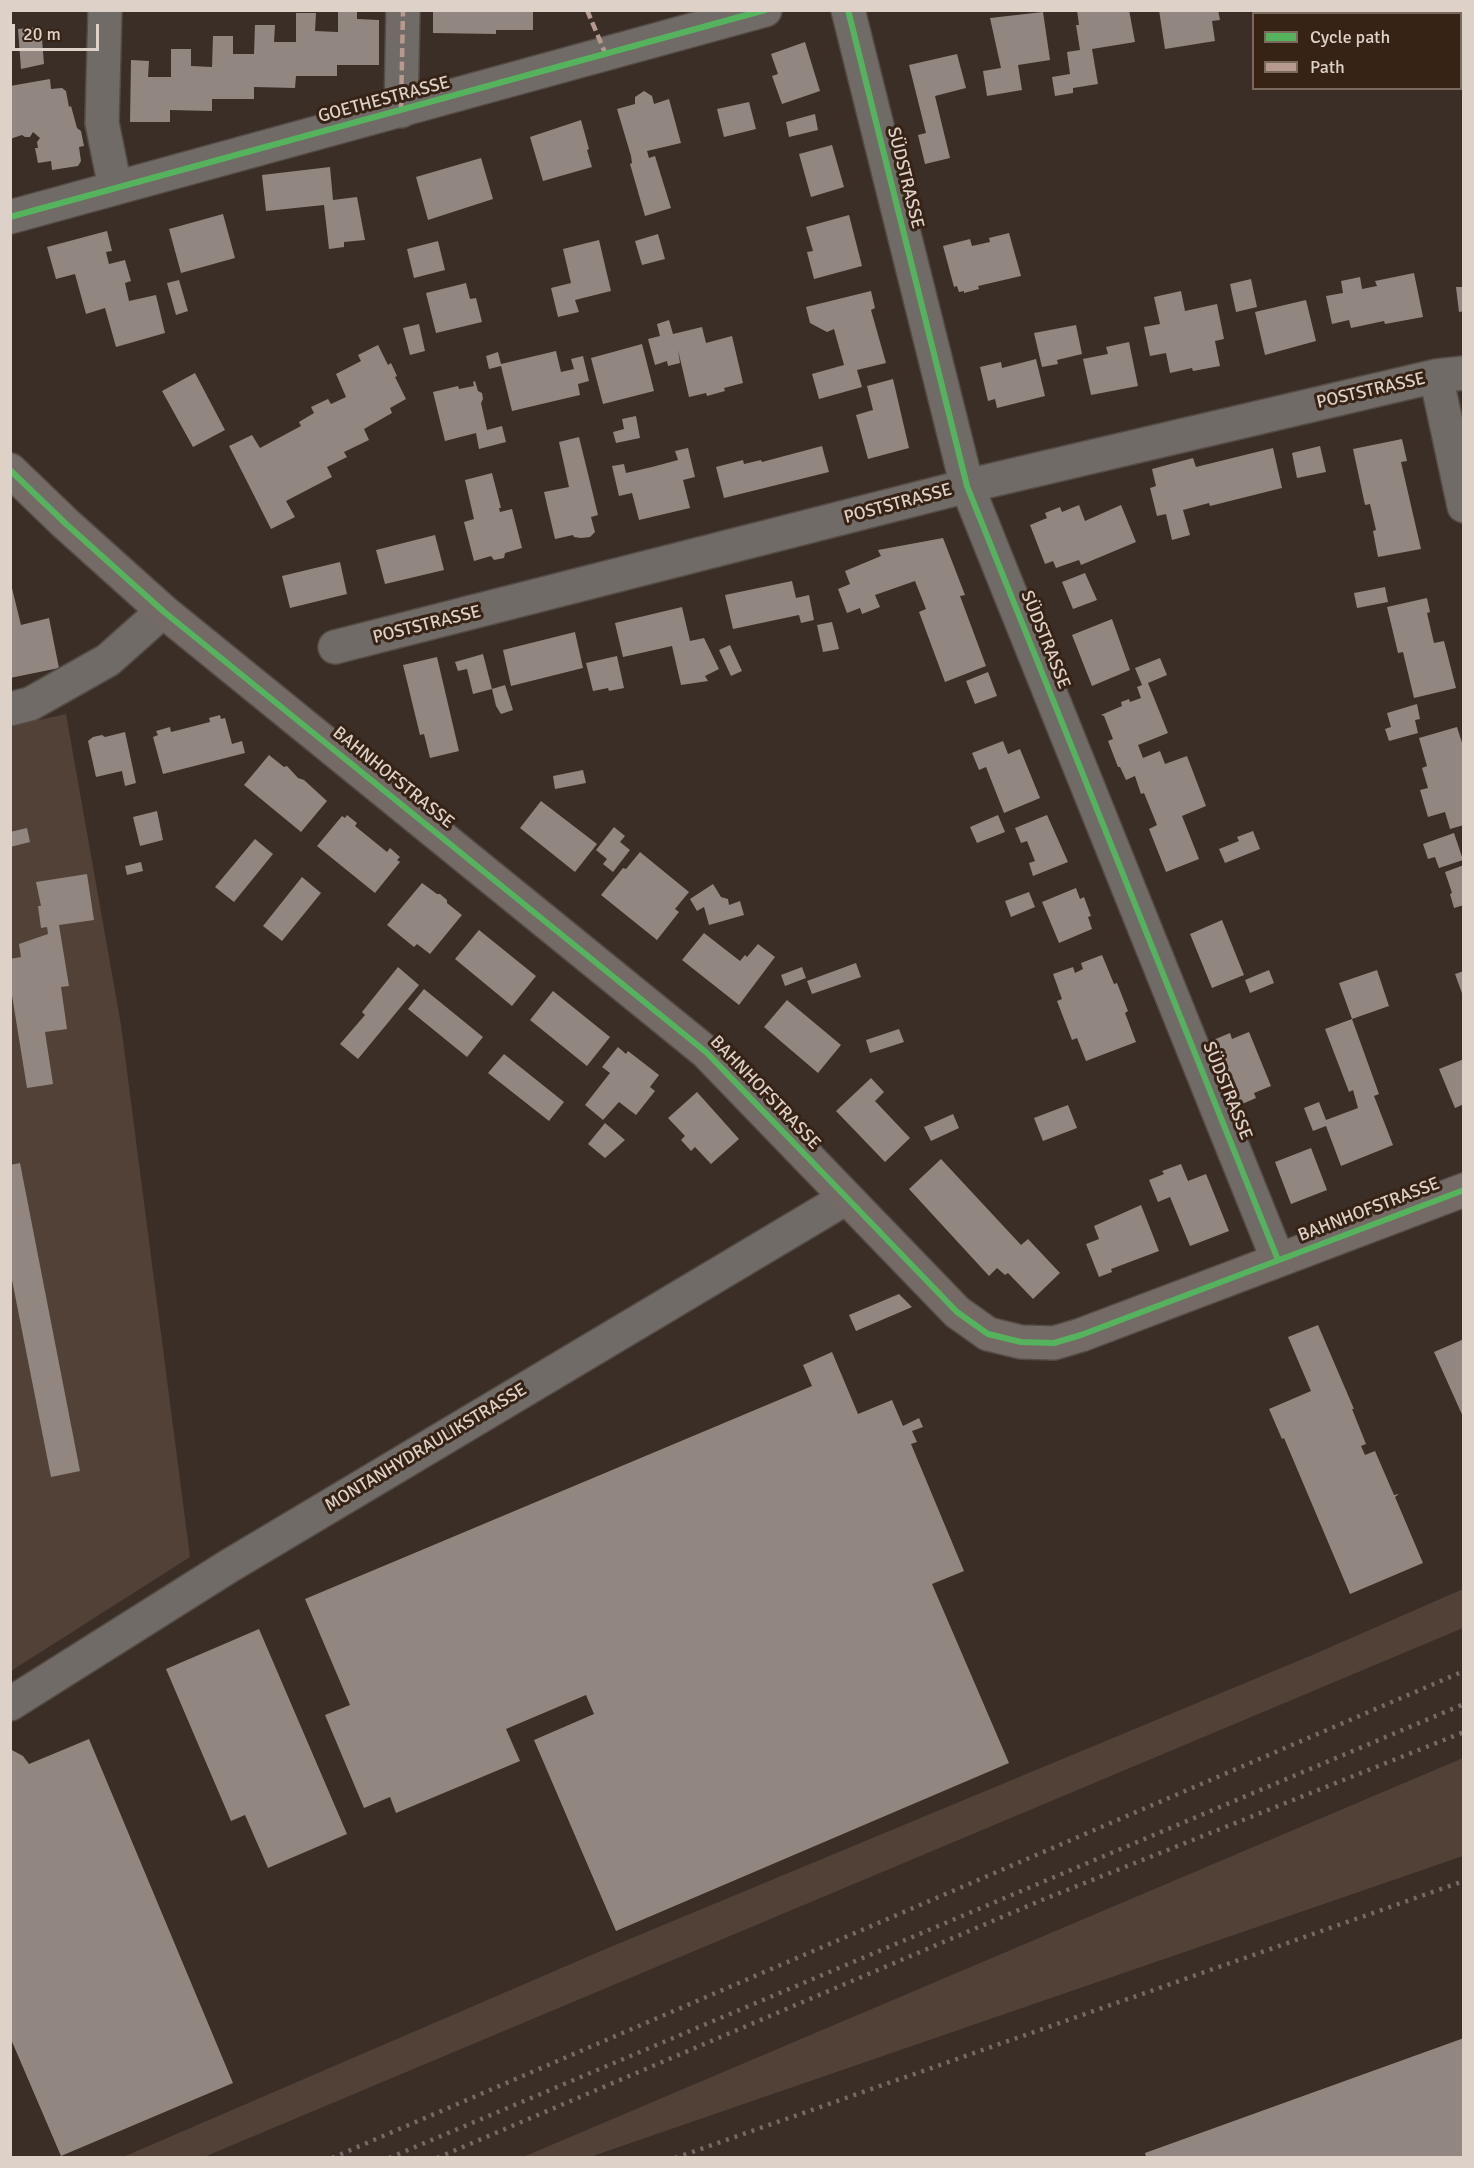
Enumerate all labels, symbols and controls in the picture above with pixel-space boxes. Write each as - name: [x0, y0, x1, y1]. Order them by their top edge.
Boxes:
- scale bar: [15, 12, 102, 50]
- legend: [1252, 12, 1462, 90]
- text: 20 m: [23, 23, 61, 45]
- text: Cycle path: [1310, 26, 1390, 48]
- text: Path: [1310, 56, 1345, 78]
- street label: GOETHESTRASSE: [316, 72, 452, 128]
- street label: SÜDSTRASSE: [882, 125, 928, 231]
- street label: POSTSTRASSE: [1315, 368, 1427, 414]
- street label: POSTSTRASSE: [842, 479, 954, 529]
- street label: SÜDSTRASSE: [1015, 588, 1075, 692]
- street label: POSTSTRASSE: [371, 601, 483, 649]
- street label: BAHNHOFSTRASSE: [328, 722, 458, 834]
- street label: BAHNHOFSTRASSE: [705, 1032, 825, 1154]
- street label: SÜDSTRASSE: [1197, 1039, 1257, 1143]
- street label: BAHNHOFSTRASSE: [1295, 1173, 1443, 1247]
- street label: MONTANHYDRAULIKSTRASSE: [321, 1379, 531, 1517]

